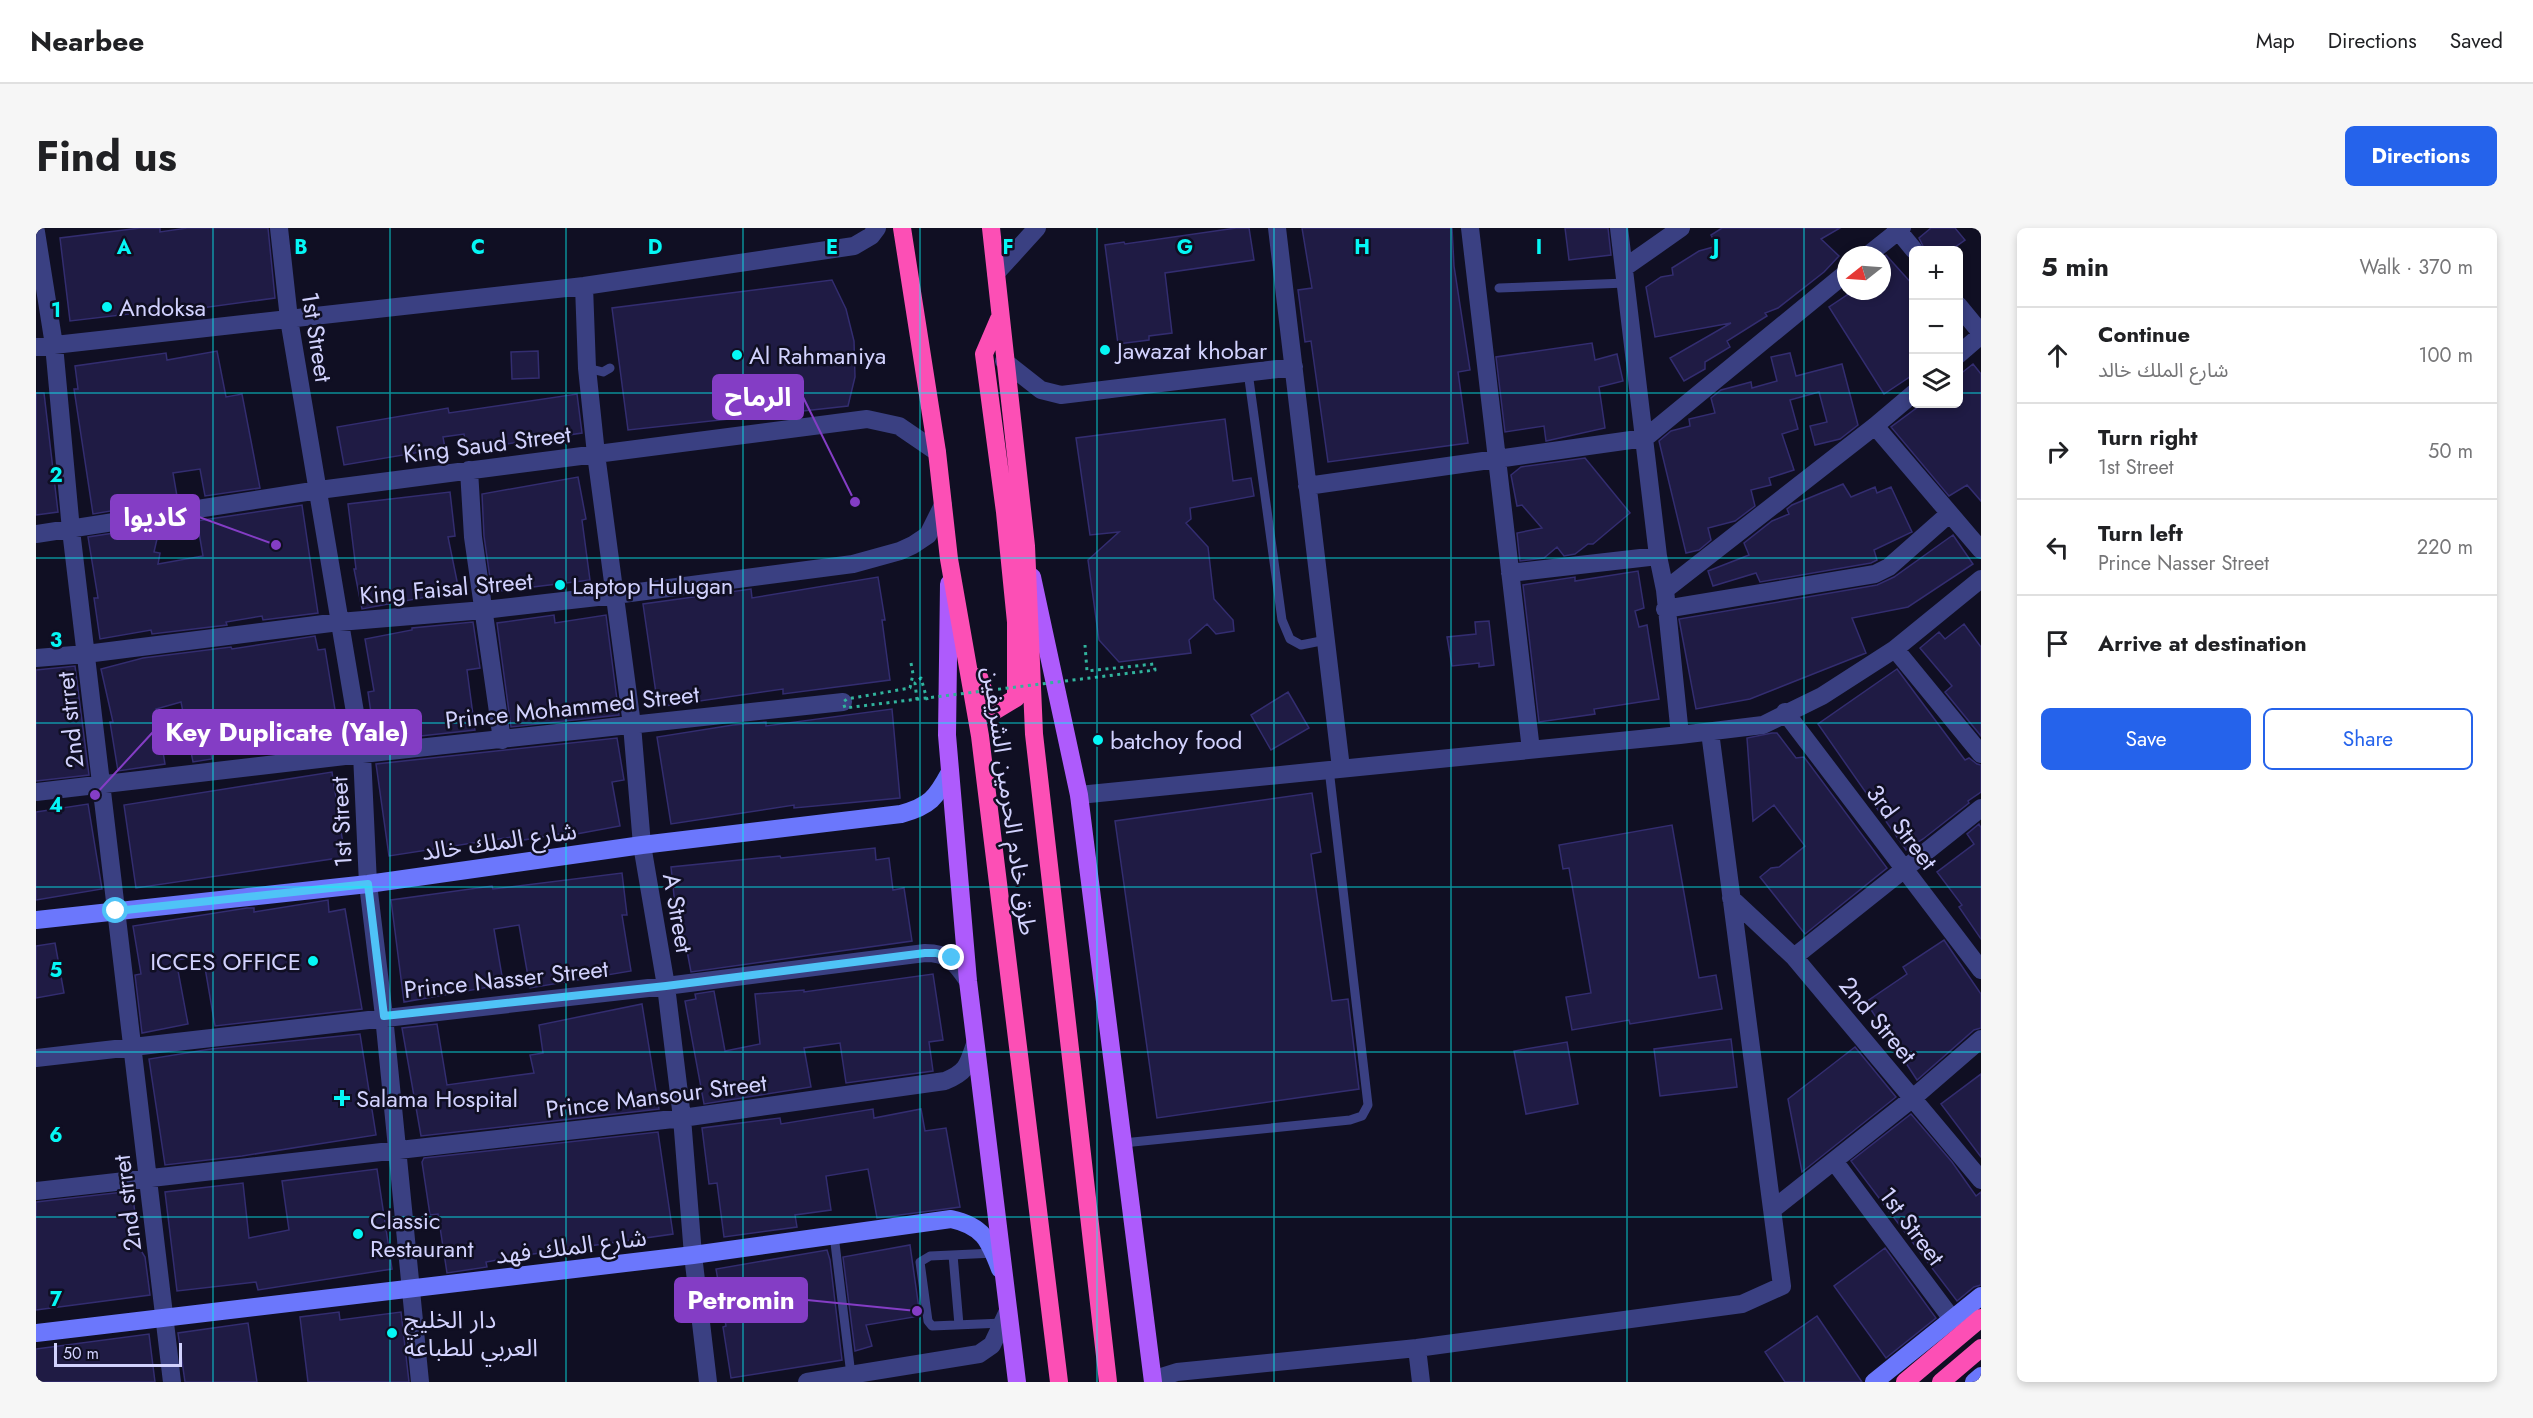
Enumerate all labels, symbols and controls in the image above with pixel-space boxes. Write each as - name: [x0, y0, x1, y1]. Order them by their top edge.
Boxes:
- text: Nearbee: [30, 21, 144, 62]
- text: Map: [2256, 26, 2295, 56]
- text: Directions: [2328, 26, 2417, 56]
- text: Saved: [2450, 26, 2503, 56]
- text: Find us: [36, 126, 177, 187]
- button: Directions: [2345, 126, 2497, 186]
- text: A: [116, 233, 132, 262]
- text: B: [294, 233, 308, 262]
- text: C: [471, 233, 485, 262]
- text: D: [648, 233, 662, 262]
- text: E: [826, 233, 838, 262]
- text: F: [1002, 233, 1014, 262]
- text: G: [1177, 233, 1193, 262]
- text: H: [1354, 233, 1370, 262]
- text: I: [1536, 233, 1542, 262]
- text: J: [1709, 233, 1719, 262]
- north arrow: [1837, 246, 1891, 300]
- map controls: [1909, 246, 1963, 408]
- button: +: [1909, 246, 1963, 300]
- text: 5 min: [2041, 248, 2109, 286]
- text: Walk · 370 m: [2359, 253, 2473, 282]
- street label: 1st Street: [293, 289, 341, 385]
- place label: Andoksa: [119, 290, 206, 325]
- text: 1: [51, 296, 61, 325]
- marker: Andoksa: [100, 300, 114, 314]
- button: −: [1909, 300, 1963, 354]
- text: Continue: [2098, 318, 2190, 350]
- place label: Jawazat khobar: [1114, 333, 1268, 368]
- place label: Al Rahmaniya: [749, 338, 886, 373]
- icon: ahead: [2041, 339, 2074, 372]
- text: 100 m: [2418, 341, 2473, 370]
- marker: Jawazat khobar: [1098, 343, 1112, 357]
- marker: Al Rahmaniya: [730, 348, 744, 362]
- button: layers: [1909, 354, 1963, 408]
- text: شارع الملك خالد: [2098, 356, 2228, 385]
- callout: الرماح: [713, 375, 803, 419]
- text: الرماح: [725, 378, 791, 416]
- street label: King Saud Street: [401, 416, 573, 472]
- text: Turn right: [2098, 421, 2198, 453]
- icon: right: [2041, 435, 2074, 468]
- text: 50 m: [2428, 437, 2473, 466]
- text: 1st Street: [2098, 453, 2174, 482]
- text: 2: [49, 461, 63, 490]
- callout: كاديوا: [111, 495, 199, 539]
- text: كاديوا: [123, 498, 188, 536]
- text: Turn left: [2098, 517, 2183, 549]
- icon: left: [2041, 531, 2074, 564]
- text: 220 m: [2417, 533, 2473, 562]
- text: Prince Nasser Street: [2098, 549, 2269, 578]
- street label: King Faisal Street: [358, 563, 534, 613]
- place label: Laptop Hulugan: [572, 568, 733, 603]
- marker: Laptop Hulugan: [553, 578, 567, 592]
- text: 3: [50, 626, 62, 655]
- icon: arrive: [2041, 627, 2074, 660]
- text: Arrive at destination: [2098, 627, 2307, 659]
- street label: طرق خادم الحرمين الشريفين: [973, 664, 1046, 938]
- street label: 2nd strret: [48, 670, 92, 770]
- street label: Prince Mohammed Street: [443, 676, 701, 738]
- button: Save: [2041, 708, 2251, 770]
- button: Share: [2263, 708, 2473, 770]
- callout: Key Duplicate (Yale): [153, 710, 421, 754]
- text: Key Duplicate (Yale): [165, 713, 409, 751]
- place label: batchoy food: [1110, 723, 1242, 758]
- marker: batchoy food: [1091, 733, 1105, 747]
- street label: 1st Street: [321, 776, 361, 868]
- street label: 3rd Street: [1858, 777, 1946, 877]
- text: 4: [49, 791, 63, 820]
- street label: شارع الملك خالد: [419, 813, 579, 869]
- street label: A Street: [654, 870, 702, 956]
- route start: [102, 897, 128, 923]
- place label: ICCES OFFICE: [150, 944, 301, 979]
- route end: [938, 944, 964, 970]
- street label: Prince Nasser Street: [402, 951, 610, 1007]
- marker: ICCES OFFICE: [306, 954, 320, 968]
- text: 5: [50, 956, 63, 985]
- street label: 2nd Street: [1831, 969, 1925, 1071]
- street label: Prince Mansour Street: [543, 1065, 769, 1127]
- place label: Salama Hospital: [356, 1081, 518, 1116]
- marker: Salama Hospital: [333, 1089, 351, 1107]
- text: 6: [49, 1121, 63, 1150]
- street label: 2nd strret: [104, 1153, 150, 1253]
- street label: 1st Street: [1871, 1179, 1953, 1273]
- place label: Classic Restaurant: [370, 1203, 474, 1266]
- street label: شارع الملك فهد: [493, 1219, 649, 1273]
- marker: Classic Restaurant: [351, 1227, 365, 1241]
- callout: Petromin: [675, 1278, 807, 1322]
- text: Petromin: [687, 1281, 795, 1319]
- text: 7: [50, 1285, 63, 1314]
- place label: دار الخليج العربي للطباعة: [404, 1302, 538, 1366]
- marker: دار الخليج العربي للطباعة: [385, 1326, 399, 1340]
- scale bar: [54, 1340, 182, 1368]
- text: 50 m: [63, 1342, 99, 1365]

